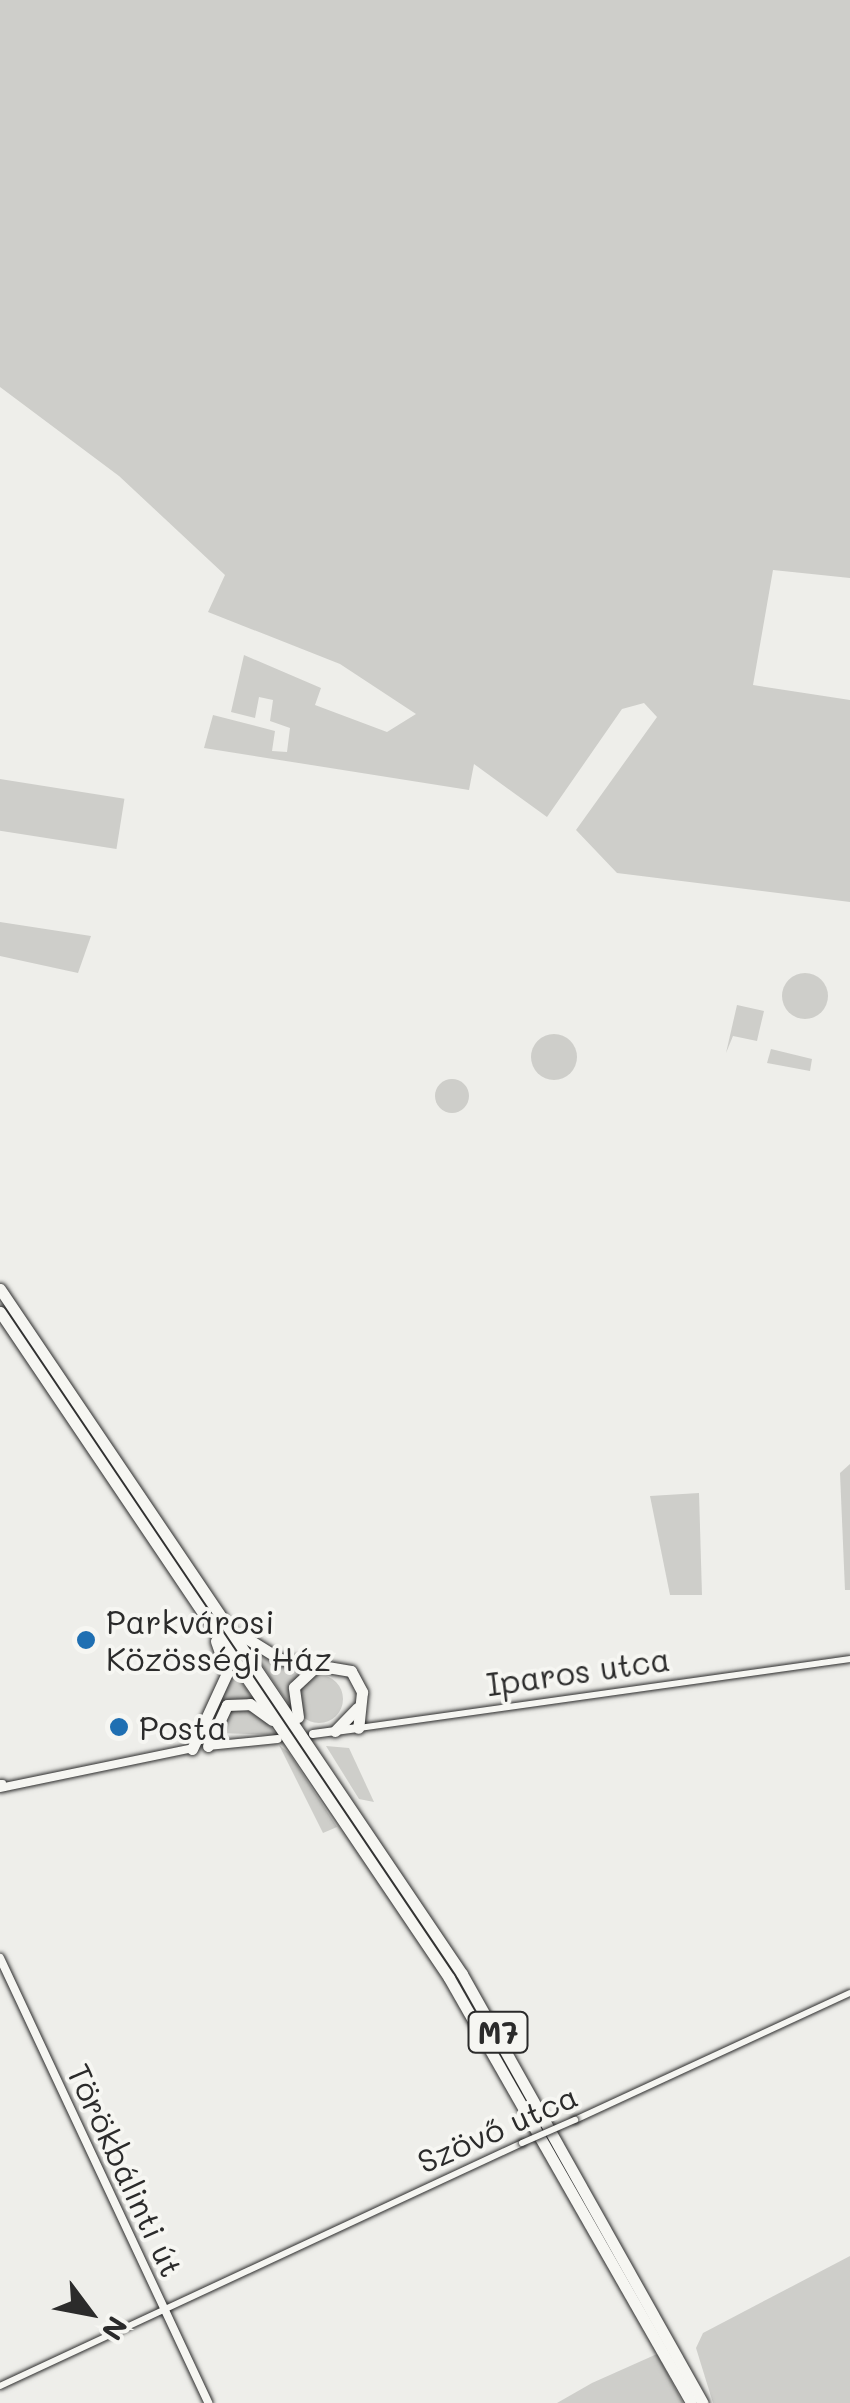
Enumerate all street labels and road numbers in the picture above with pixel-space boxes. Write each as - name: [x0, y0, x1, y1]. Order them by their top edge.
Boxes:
- street label: Iparos utca: [484, 1639, 672, 1703]
- road number: M7: [466, 2007, 530, 2057]
- street label: Törökbálinti út: [60, 2057, 192, 2283]
- street label: Szövő utca: [411, 2076, 583, 2180]

